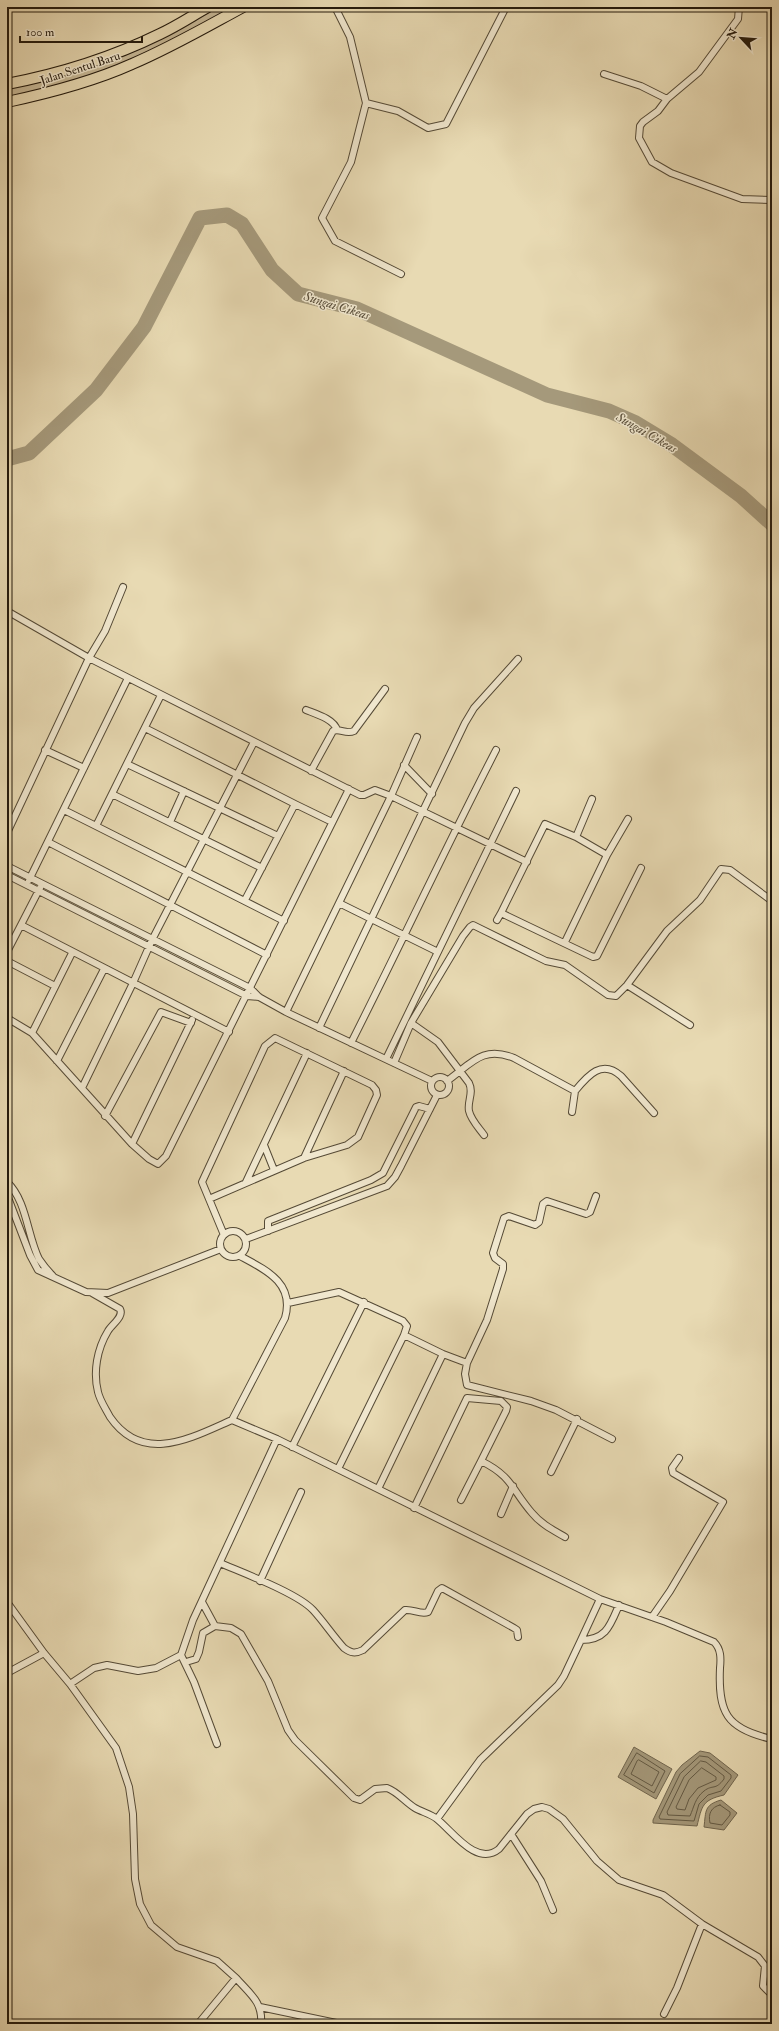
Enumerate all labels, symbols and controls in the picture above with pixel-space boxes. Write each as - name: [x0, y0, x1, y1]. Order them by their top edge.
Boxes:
- scale bar: [20, 18, 142, 44]
- north arrow: [721, 18, 761, 58]
- text: 100 m: [26, 25, 55, 40]
- text: N: [724, 26, 741, 42]
- street label: Jalan Sentul Baru: [37, 48, 122, 89]
- water label: Sungai Cikeas: [301, 288, 372, 324]
- water label: Sungai Cikeas: [612, 408, 680, 457]

